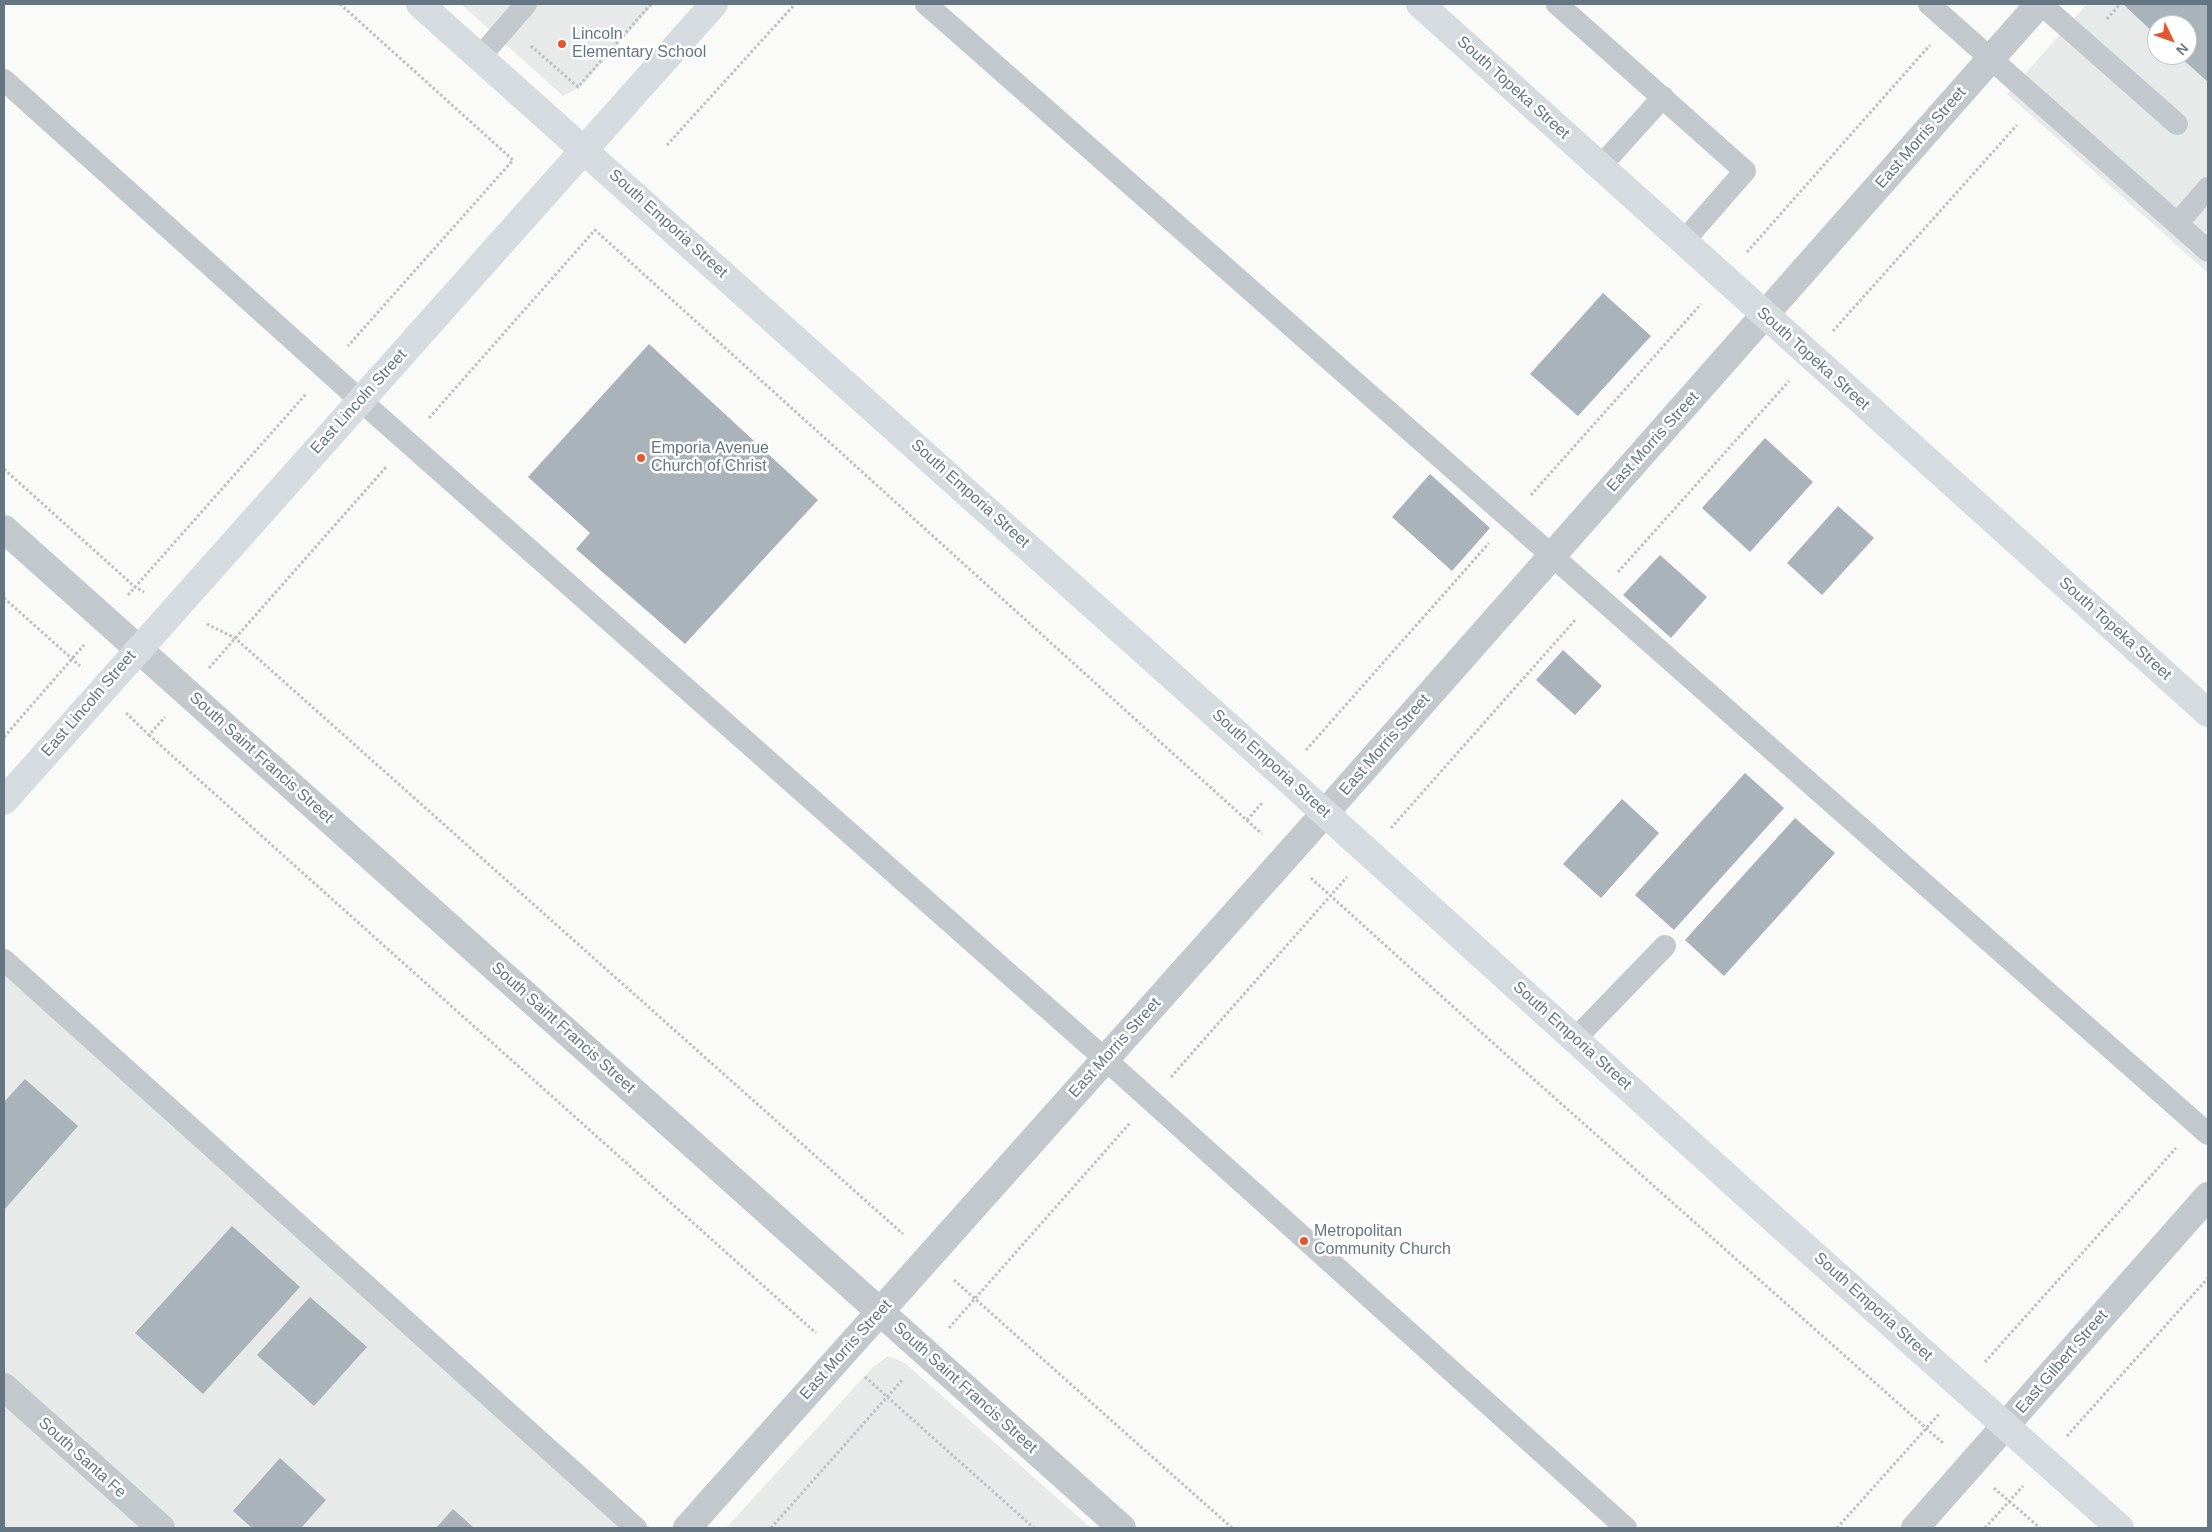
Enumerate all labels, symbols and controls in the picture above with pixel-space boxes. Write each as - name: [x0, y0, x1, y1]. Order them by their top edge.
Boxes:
- north arrow: [2147, 15, 2197, 65]
- place label: Lincoln Elementary School: [572, 25, 706, 63]
- street label: South Topeka Street: [1453, 32, 1573, 144]
- marker: Lincoln Elementary School: [556, 38, 568, 50]
- text: N: [2173, 40, 2192, 58]
- street label: East Morris Street: [1872, 83, 1970, 193]
- street label: South Emporia Street: [605, 166, 731, 282]
- street label: South Topeka Street: [1753, 303, 1873, 415]
- street label: East Lincoln Street: [307, 346, 411, 458]
- street label: East Morris Street: [1603, 388, 1703, 496]
- street label: South Emporia Street: [907, 436, 1033, 552]
- place label: Emporia Avenue Church of Christ: [651, 439, 769, 477]
- marker: Emporia Avenue Church of Christ: [635, 452, 647, 464]
- street label: South Topeka Street: [2055, 573, 2175, 685]
- street label: East Lincoln Street: [38, 647, 140, 761]
- street label: South Saint Francis Street: [185, 688, 337, 828]
- street label: East Morris Street: [1336, 690, 1434, 800]
- street label: South Emporia Street: [1208, 706, 1334, 822]
- street label: South Saint Francis Street: [487, 958, 639, 1098]
- street label: South Emporia Street: [1509, 978, 1635, 1094]
- street label: East Morris Street: [1065, 994, 1165, 1102]
- place label: Metropolitan Community Church: [1314, 1222, 1451, 1260]
- marker: Metropolitan Community Church: [1298, 1235, 1310, 1247]
- street label: South Emporia Street: [1810, 1249, 1936, 1365]
- street label: East Morris Street: [796, 1296, 896, 1404]
- street label: East Gilbert Street: [2012, 1306, 2112, 1418]
- street label: South Saint Francis Street: [889, 1318, 1041, 1458]
- street label: South Santa Fe: [34, 1414, 130, 1502]

